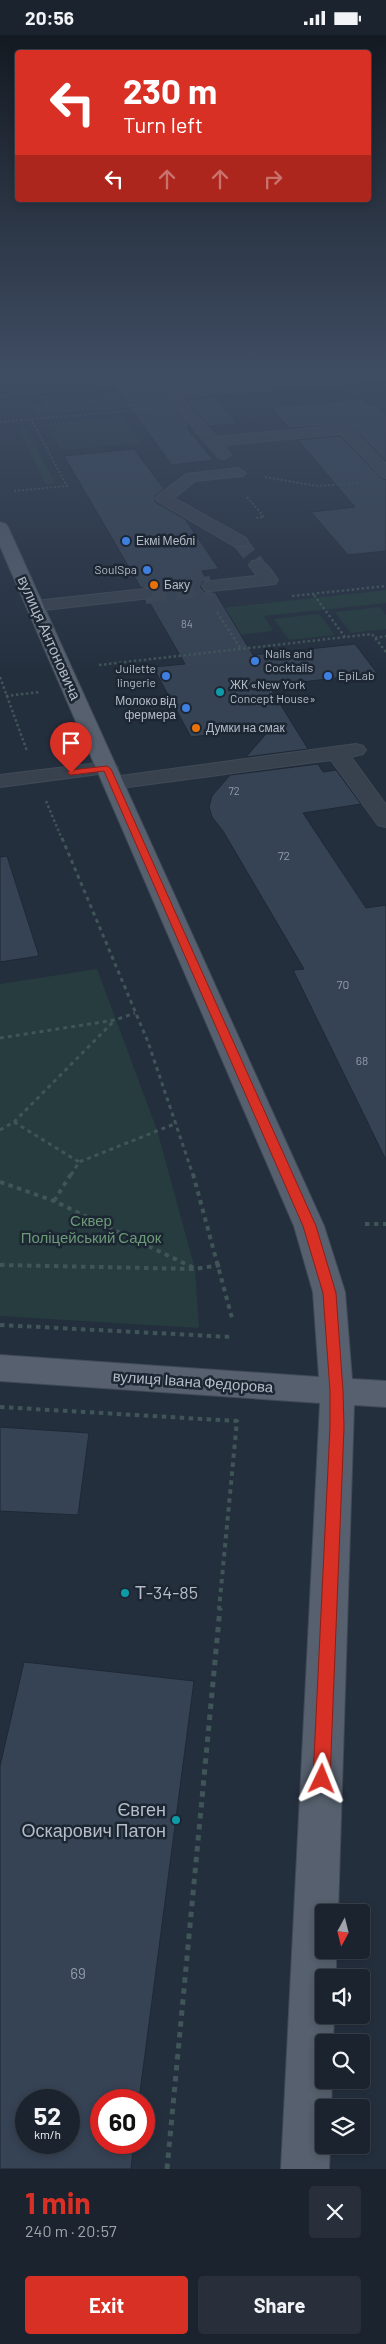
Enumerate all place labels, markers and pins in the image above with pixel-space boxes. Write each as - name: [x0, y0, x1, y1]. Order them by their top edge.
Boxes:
- place label: Екмі Меблі: [136, 533, 195, 547]
- marker: Екмі Меблі: [120, 535, 132, 547]
- place label: SoulSpa: [94, 562, 137, 576]
- marker: SoulSpa: [141, 564, 153, 576]
- place label: Баку: [164, 577, 190, 592]
- marker: Баку: [148, 579, 160, 591]
- place label: Nails and Cocktails: [265, 646, 313, 674]
- marker: Nails and Cocktails: [249, 655, 261, 667]
- place label: Juilette lingerie: [116, 661, 156, 689]
- place label: EpiLab: [338, 668, 374, 682]
- marker: Juilette lingerie: [160, 670, 172, 682]
- marker: EpiLab: [322, 670, 334, 682]
- place label: ЖК «New York Concept House»: [230, 677, 316, 705]
- marker: ЖК «New York Concept House»: [214, 686, 226, 698]
- place label: Молоко від фермера: [115, 693, 176, 722]
- marker: Молоко від фермера: [180, 702, 192, 714]
- place label: Думки на смак: [206, 720, 285, 735]
- pin: [50, 722, 92, 773]
- marker: Думки на смак: [190, 722, 202, 734]
- place label: Т-34-85: [135, 1581, 198, 1603]
- marker: Т-34-85: [119, 1587, 131, 1599]
- place label: Євген Оскарович Патон: [22, 1798, 166, 1841]
- marker: Євген Оскарович Патон: [170, 1814, 182, 1826]

